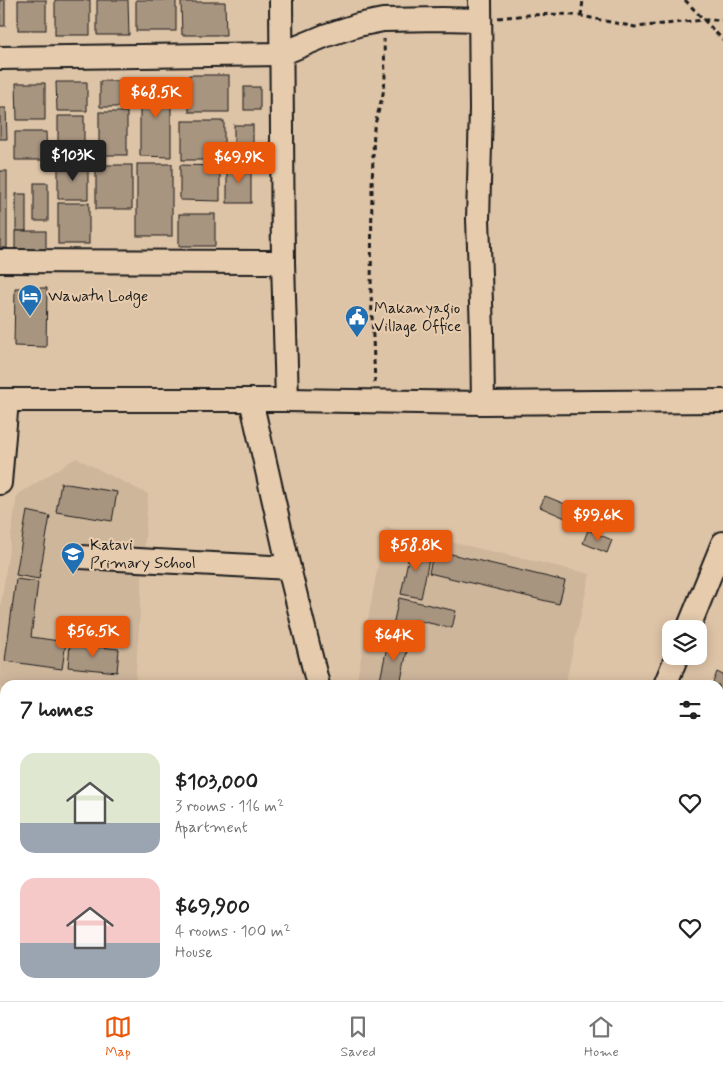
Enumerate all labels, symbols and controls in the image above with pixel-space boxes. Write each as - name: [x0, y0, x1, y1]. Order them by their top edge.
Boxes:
- pin: $68.5K: [115, 76, 197, 119]
- text: $68.5K: [131, 82, 181, 103]
- pin: $103K: [38, 140, 108, 182]
- pin: $69.9K: [198, 142, 280, 184]
- text: $103K: [51, 145, 95, 166]
- text: $69.9K: [214, 147, 264, 168]
- hotel icon: Wawatu Lodge: [17, 283, 43, 317]
- place label: Wawatu Lodge: [48, 286, 148, 308]
- place label: Makanyagio Village Office: [374, 298, 462, 337]
- public building icon: Makanyagio Village Office: [344, 304, 370, 338]
- pin: $99.6K: [557, 500, 639, 542]
- text: $99.6K: [573, 505, 623, 526]
- pin: $58.8K: [375, 530, 457, 572]
- place label: Katavi Primary School: [90, 535, 196, 574]
- text: $58.8K: [390, 535, 442, 556]
- school or university icon: Katavi Primary School: [60, 541, 86, 575]
- pin: $56.5K: [52, 616, 134, 658]
- pin: $64K: [364, 620, 424, 662]
- map controls: [662, 620, 707, 665]
- button: layers: [662, 620, 707, 665]
- text: $56.5K: [67, 621, 119, 642]
- text: $64K: [375, 625, 413, 646]
- text: 7 homes: [20, 696, 93, 724]
- icon: filters: [676, 696, 704, 724]
- text: $103,000: [175, 768, 258, 796]
- icon: home: [60, 773, 120, 833]
- icon: heart: [676, 789, 704, 817]
- text: 3 rooms · 116 m²: [175, 796, 284, 817]
- text: Apartment: [175, 817, 248, 838]
- text: $69,900: [175, 893, 250, 921]
- icon: home: [60, 898, 120, 958]
- icon: heart: [676, 914, 704, 942]
- text: 4 rooms · 100 m²: [175, 921, 291, 942]
- text: House: [175, 942, 213, 963]
- tab: Map: [104, 1013, 132, 1061]
- tab: Saved: [340, 1013, 376, 1061]
- tab: Home: [584, 1013, 619, 1061]

